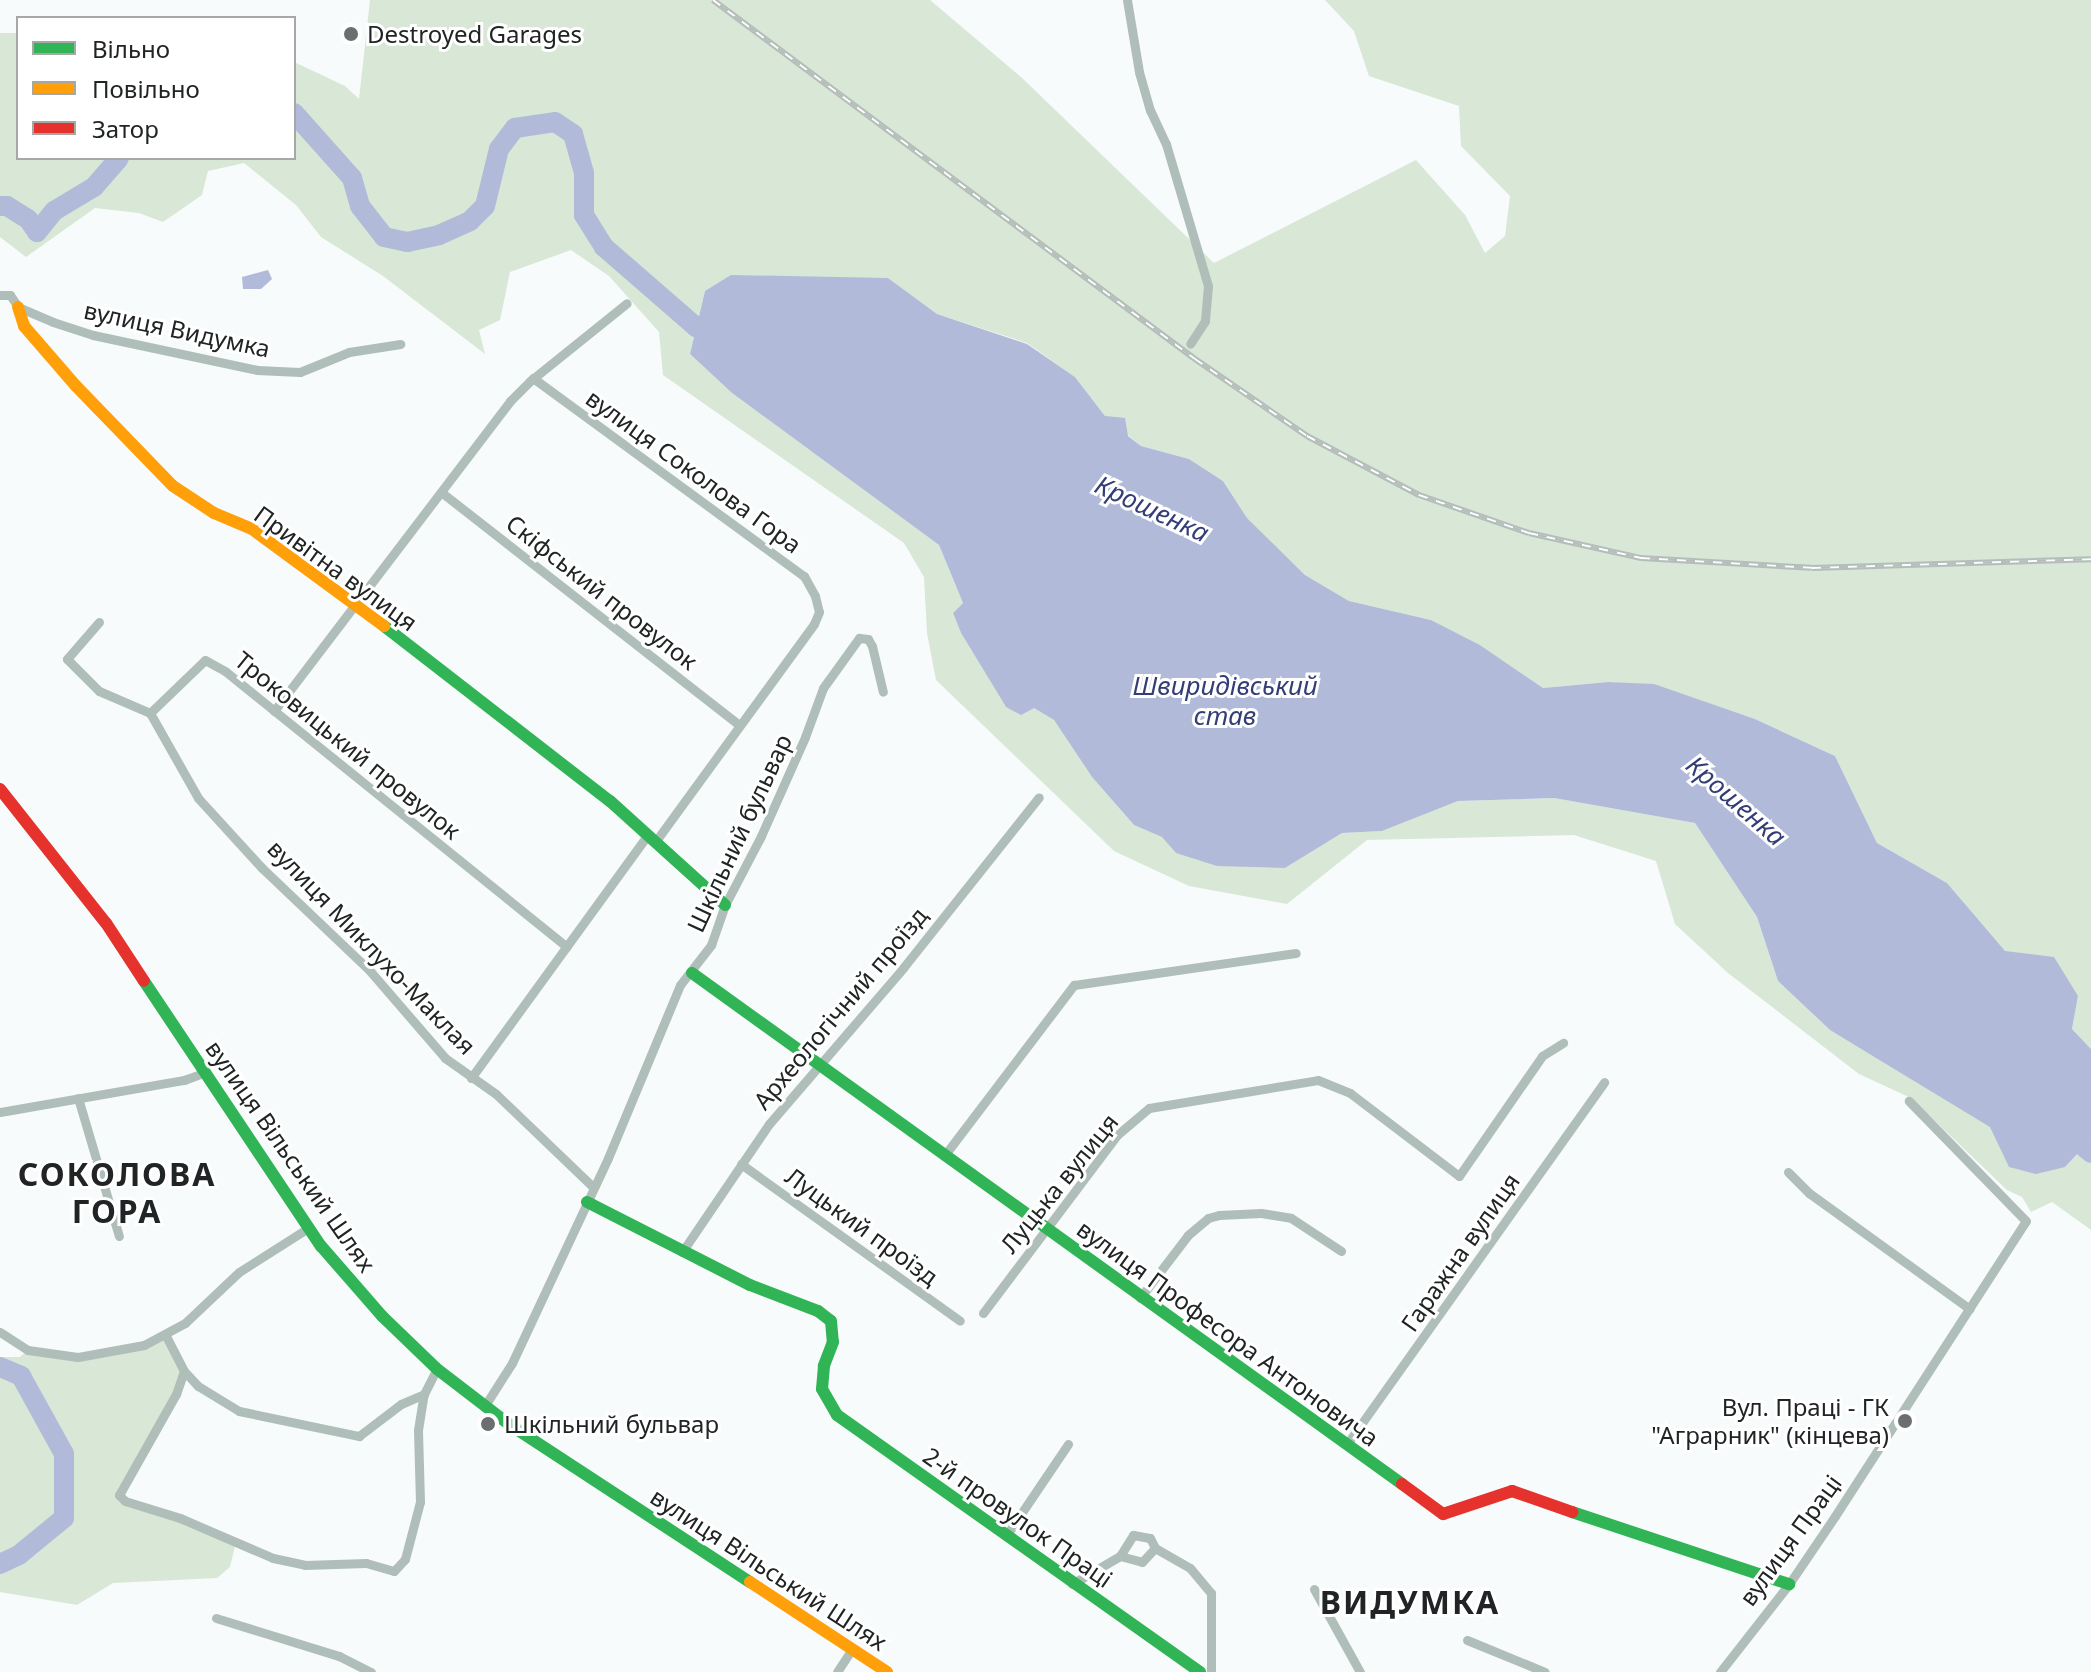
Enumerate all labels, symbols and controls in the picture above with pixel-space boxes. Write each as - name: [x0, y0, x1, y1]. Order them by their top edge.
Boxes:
- legend: [16, 16, 296, 160]
- place label: Destroyed Garages: [367, 20, 582, 48]
- marker: Destroyed Garages: [342, 25, 360, 43]
- text: Вільно: [92, 32, 170, 65]
- text: Повільно: [92, 72, 200, 105]
- text: Затор: [92, 112, 159, 145]
- street label: вулиця Видумка: [81, 295, 273, 363]
- street label: вулиця Соколова Гора: [581, 383, 807, 559]
- water label: Крошенка: [1090, 469, 1214, 549]
- street label: Привітна вулиця: [249, 499, 423, 637]
- street label: Скіфський провулок: [501, 508, 703, 676]
- street label: Троковицький провулок: [229, 645, 467, 845]
- water label: Швиридівський став: [1133, 670, 1317, 732]
- street label: Шкільний бульвар: [681, 729, 797, 937]
- water label: Крошенка: [1680, 749, 1792, 853]
- street label: вулиця Миклухо-Маклая: [262, 834, 482, 1060]
- street label: Археологічний проїзд: [747, 901, 933, 1115]
- street label: вулиця Вільський Шлях: [200, 1035, 382, 1277]
- street label: Луцька вулиця: [994, 1108, 1124, 1258]
- district label: СОКОЛОВА ГОРА: [18, 1156, 216, 1231]
- street label: Луцький проїзд: [780, 1161, 944, 1291]
- street label: Гаражна вулиця: [1395, 1167, 1525, 1337]
- street label: вулиця Професора Антоновича: [1072, 1214, 1384, 1452]
- place label: Вул. Праці - ГК "Аграрник" (кінцева): [1651, 1393, 1889, 1449]
- place label: Шкільний бульвар: [504, 1410, 719, 1438]
- marker: Вул. Праці - ГК "Аграрник" (кінцева): [1896, 1412, 1914, 1430]
- marker: Шкільний бульвар: [479, 1415, 497, 1433]
- street label: 2-й провулок Праці: [918, 1441, 1118, 1593]
- street label: вулиця Праці: [1733, 1469, 1847, 1611]
- street label: вулиця Вільський Шлях: [646, 1482, 892, 1656]
- district label: ВИДУМКА: [1320, 1583, 1500, 1621]

